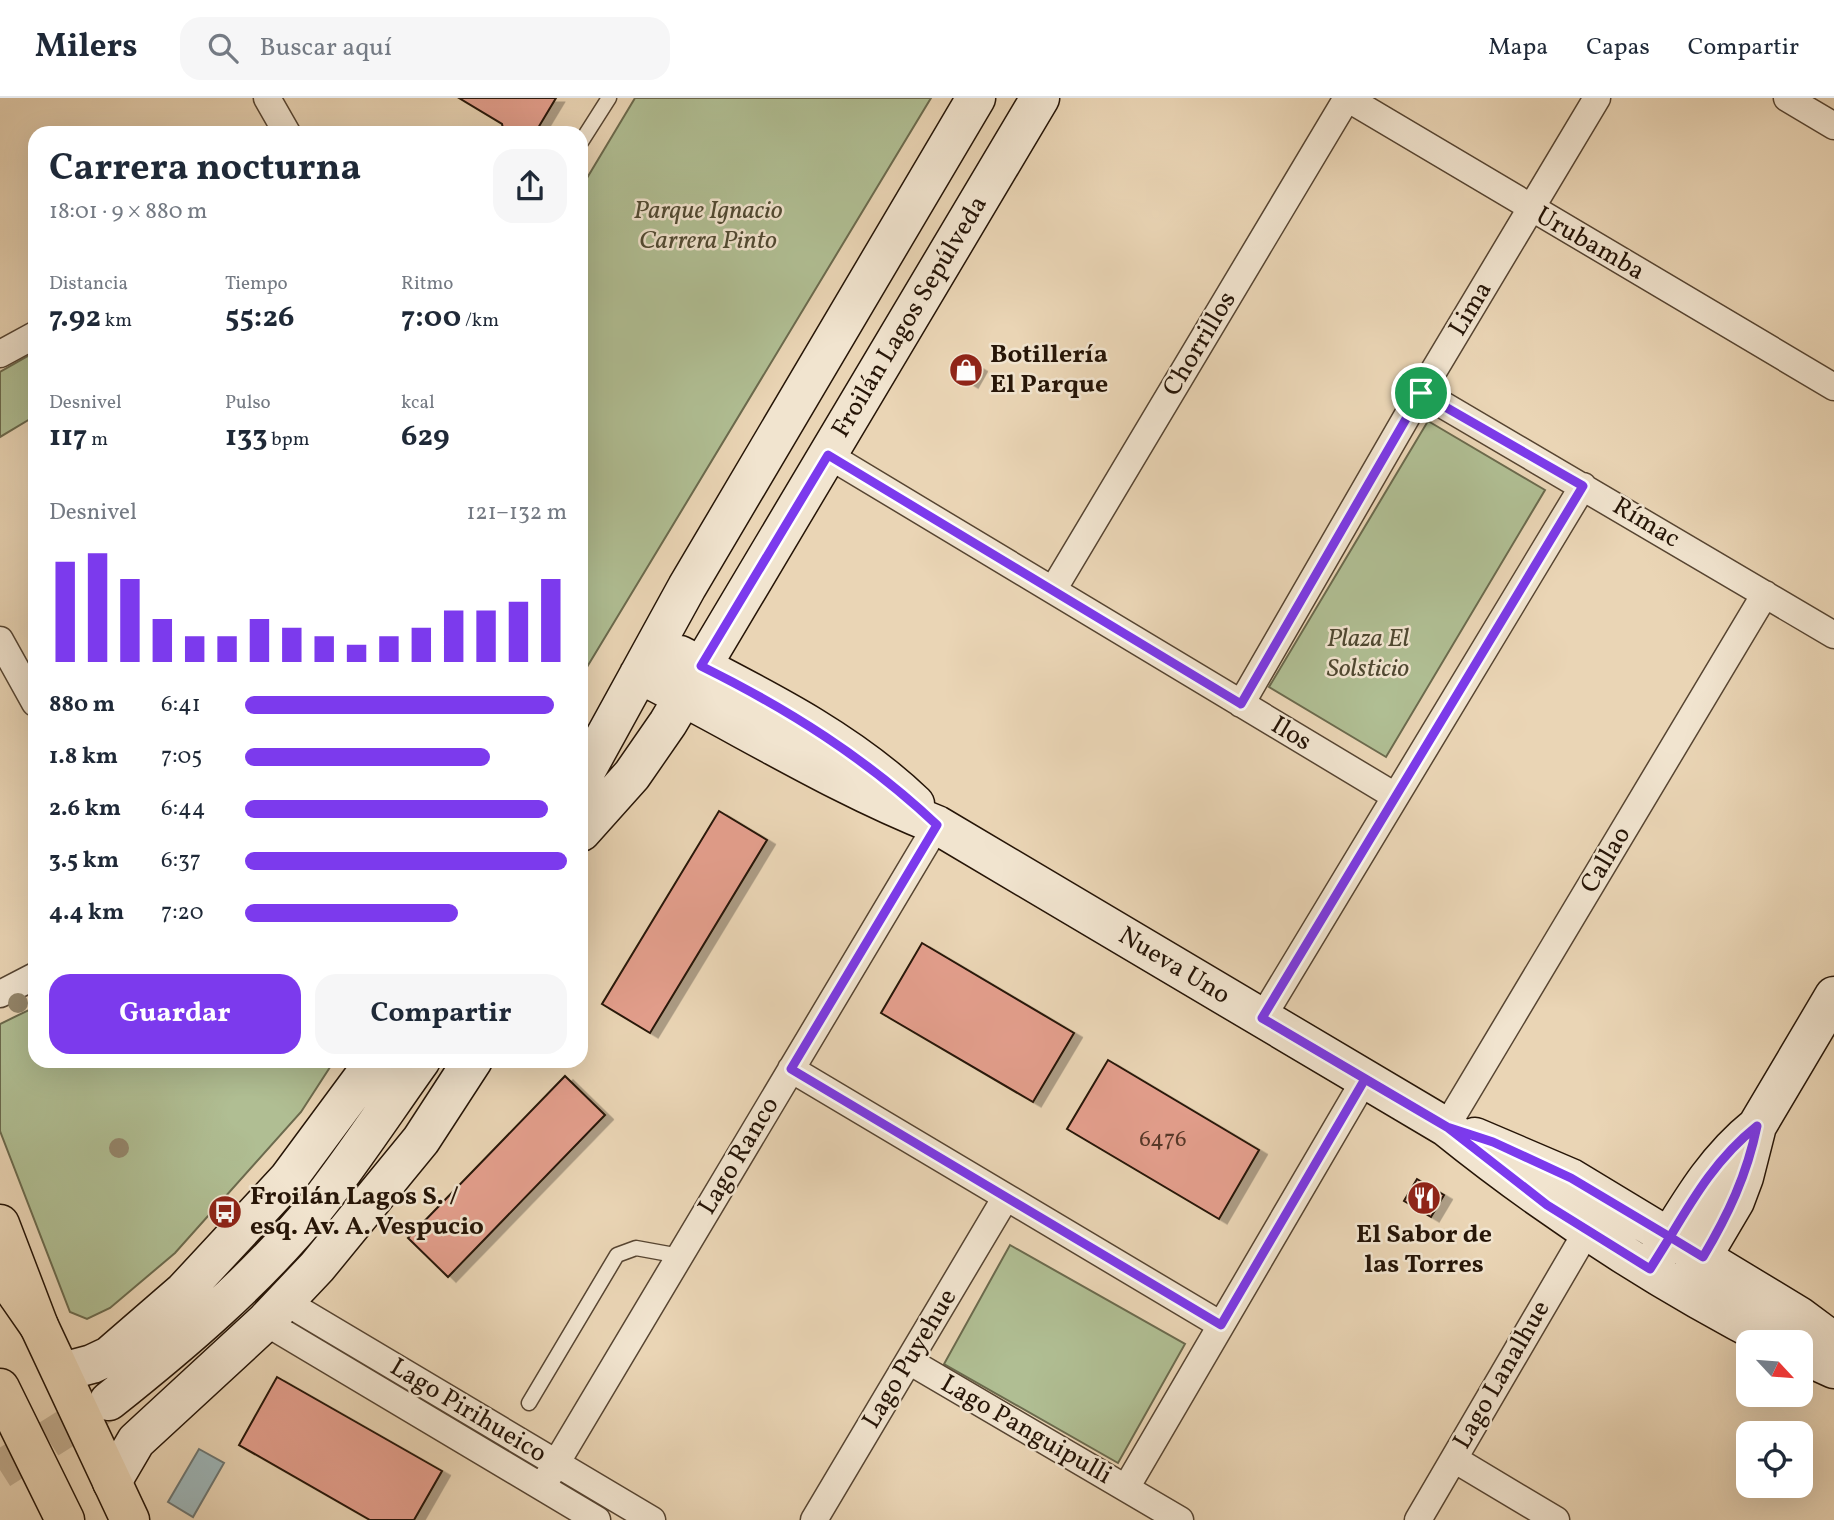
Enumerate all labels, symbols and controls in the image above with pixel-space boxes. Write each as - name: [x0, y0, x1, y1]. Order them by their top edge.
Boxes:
- search box: [180, 17, 670, 80]
- text: Milers: [35, 25, 138, 71]
- icon: search: [204, 29, 242, 67]
- text: Buscar aquí: [260, 30, 392, 66]
- text: Mapa: [1488, 31, 1548, 65]
- text: Capas: [1586, 31, 1650, 65]
- text: Compartir: [1688, 31, 1799, 65]
- text: Carrera nocturna: [49, 143, 361, 196]
- button: share: [493, 149, 567, 223]
- street label: Froilán Lagos Sepúlveda: [823, 189, 997, 445]
- park label: Parque Ignacio Carrera Pinto: [633, 193, 783, 259]
- text: 18:01 · 9 × 880 m: [49, 196, 207, 228]
- street label: Urubamba: [1529, 198, 1651, 290]
- text: Distancia: [49, 271, 128, 297]
- text: Tiempo: [225, 271, 288, 297]
- text: Ritmo: [401, 271, 453, 297]
- street label: Lima: [1441, 275, 1501, 343]
- street label: Chorrillos: [1155, 285, 1245, 403]
- text: 7.92: [49, 297, 101, 339]
- text: 55:26: [225, 297, 294, 339]
- text: 7:00: [401, 297, 461, 339]
- text: km: [101, 308, 132, 334]
- text: /km: [461, 308, 499, 334]
- place label: Botillería El Parque: [990, 337, 1108, 403]
- shop icon: Botillería El Parque: [947, 351, 985, 389]
- pin: [1391, 363, 1451, 423]
- icon: arrive: [1402, 374, 1440, 412]
- text: Desnivel: [49, 390, 122, 416]
- text: Pulso: [225, 390, 271, 416]
- text: kcal: [401, 390, 435, 416]
- text: 117: [49, 416, 87, 458]
- text: 133: [225, 416, 268, 458]
- text: 629: [401, 416, 450, 458]
- text: m: [87, 427, 108, 453]
- text: bpm: [268, 427, 309, 453]
- street label: Rímac: [1605, 489, 1687, 557]
- text: Desnivel: [49, 497, 137, 529]
- text: 121–132 m: [466, 497, 567, 529]
- park label: Plaza El Solsticio: [1327, 621, 1410, 687]
- text: 880 m: [49, 689, 115, 721]
- text: 6:41: [161, 689, 201, 721]
- street label: Ilos: [1264, 708, 1318, 760]
- text: 1.8 km: [49, 741, 118, 773]
- text: 7:05: [161, 741, 202, 773]
- text: 2.6 km: [49, 793, 121, 825]
- text: 6:44: [161, 793, 206, 825]
- street label: Callao: [1572, 820, 1640, 900]
- text: 3.5 km: [49, 845, 119, 877]
- text: 6:37: [161, 845, 201, 877]
- text: 4.4 km: [49, 897, 124, 929]
- text: 7:20: [161, 897, 204, 929]
- street label: Nueva Uno: [1111, 918, 1237, 1014]
- button: Guardar: [49, 974, 301, 1054]
- button: Compartir: [315, 974, 567, 1054]
- street label: Lago Ranco: [690, 1090, 788, 1222]
- house number: 6476: [1139, 1124, 1187, 1156]
- place label: Froilán Lagos S. / esq. Av. A. Vespucio: [250, 1179, 484, 1245]
- restaurant icon: El Sabor de las Torres: [1405, 1179, 1443, 1217]
- bus stop icon: Froilán Lagos S. / esq. Av. A. Vespucio: [206, 1193, 244, 1231]
- place label: El Sabor de las Torres: [1356, 1217, 1492, 1283]
- street label: Lago Puyehue: [854, 1282, 966, 1436]
- street label: Lago Lanalhue: [1445, 1294, 1559, 1456]
- north arrow: [1736, 1330, 1813, 1407]
- map controls: [1736, 1330, 1813, 1498]
- street label: Lago Pirihueico: [383, 1350, 553, 1472]
- street label: Lago Panguipulli: [934, 1366, 1118, 1494]
- button: locate: [1736, 1421, 1813, 1498]

